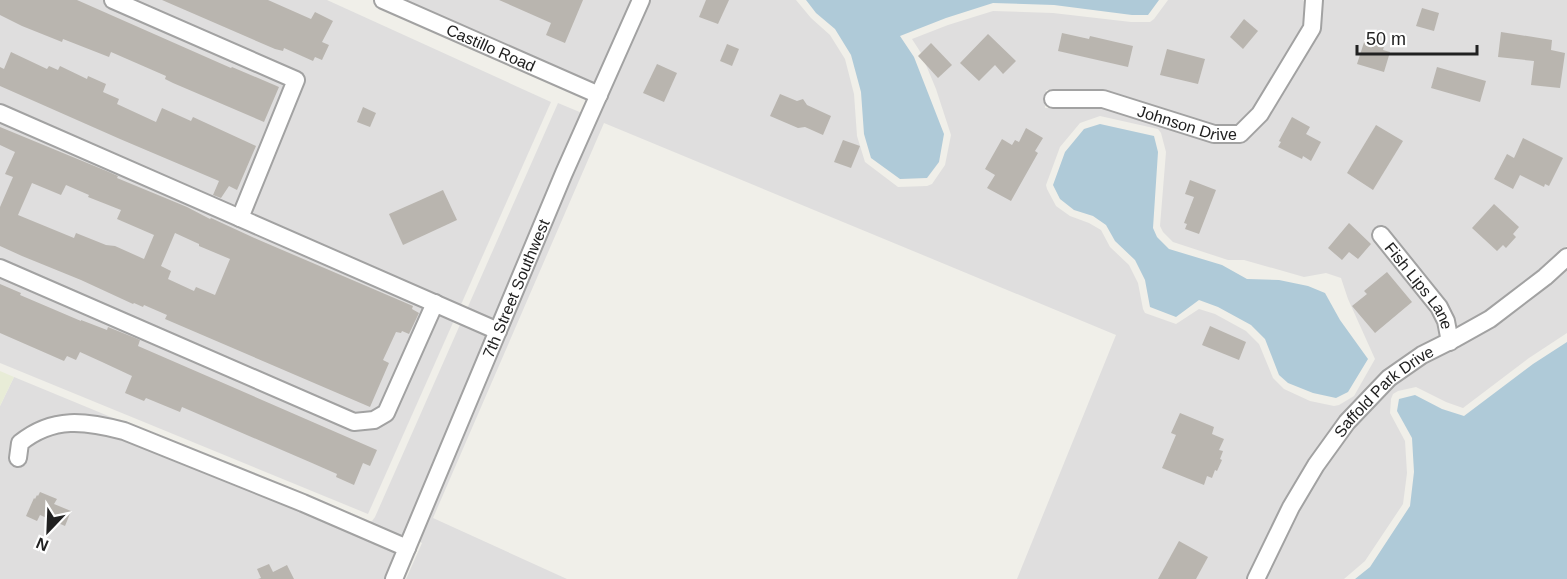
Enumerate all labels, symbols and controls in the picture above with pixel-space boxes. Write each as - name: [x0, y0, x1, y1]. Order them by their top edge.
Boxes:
- scale bar: [1357, 18, 1477, 56]
- street label: Castillo Road: [444, 21, 538, 75]
- text: 50 m: [1366, 29, 1406, 49]
- street label: Johnson Drive: [1135, 102, 1237, 143]
- street label: 7th Street Southwest: [480, 216, 553, 360]
- street label: Fish Lips Lane: [1381, 239, 1455, 331]
- street label: Saffold Park Drive: [1331, 343, 1436, 440]
- north arrow: [18, 501, 78, 561]
- text: N: [34, 534, 51, 554]

